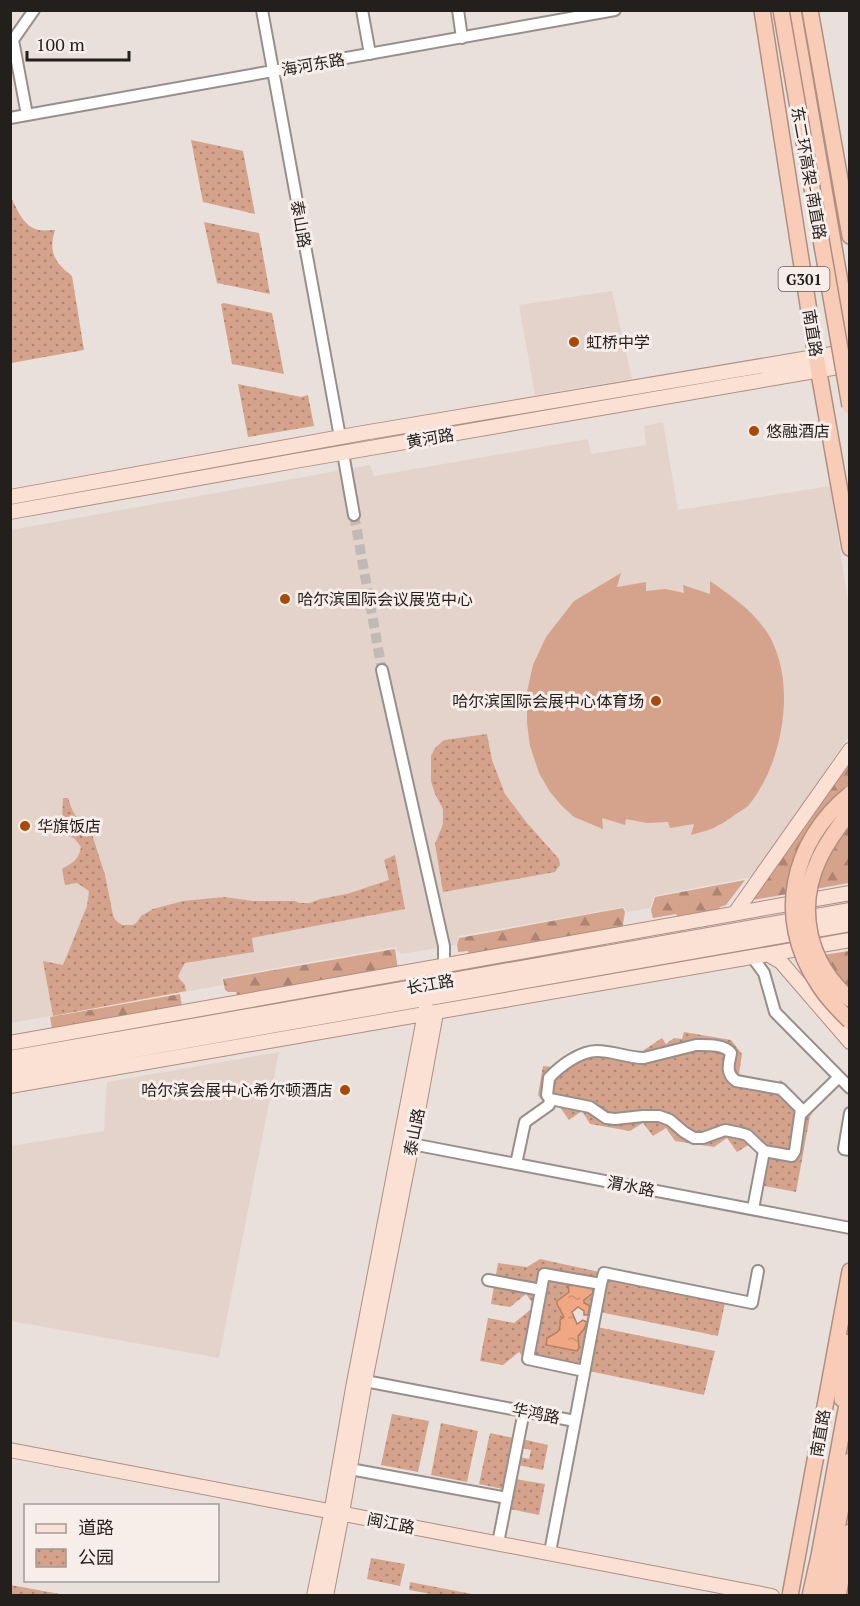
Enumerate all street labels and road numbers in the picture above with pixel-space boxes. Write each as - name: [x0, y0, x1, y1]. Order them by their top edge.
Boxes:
- street label: 海河东路: [280, 48, 346, 80]
- street label: 东二环高架-南直路: [786, 105, 832, 241]
- street label: 泰山路: [286, 198, 316, 250]
- road number: G301: [778, 267, 830, 291]
- street label: 南直路: [798, 308, 828, 358]
- street label: 黄河路: [404, 423, 456, 453]
- street label: 长江路: [404, 969, 456, 999]
- street label: 泰山路: [399, 1106, 429, 1158]
- street label: 渭水路: [605, 1171, 657, 1201]
- street label: 华鸿路: [510, 1398, 562, 1428]
- street label: 南直路: [805, 1407, 835, 1459]
- street label: 闽江路: [365, 1508, 417, 1538]

